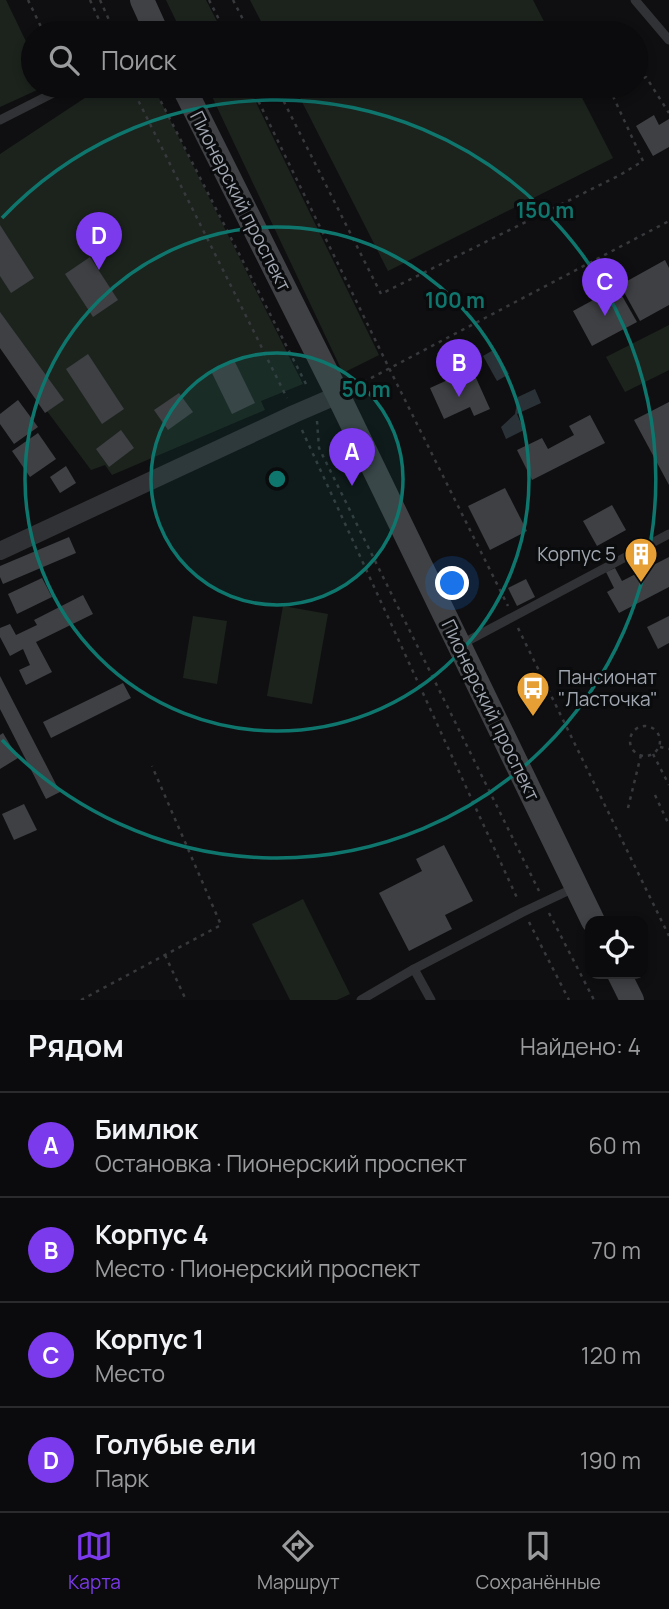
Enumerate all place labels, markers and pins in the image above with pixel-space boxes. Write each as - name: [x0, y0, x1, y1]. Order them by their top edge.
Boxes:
- pin: D: [76, 212, 122, 270]
- pin: C: [582, 258, 628, 316]
- pin: B: [436, 339, 482, 397]
- pin: A: [329, 428, 375, 486]
- centre of rings: [265, 467, 289, 491]
- building icon: Корпус 5: [622, 535, 660, 584]
- place label: Корпус 5: [537, 541, 616, 567]
- place label: Пансионат "Ласточка": [558, 664, 658, 712]
- bus stop icon: Пансионат "Ласточка": [514, 669, 552, 718]

